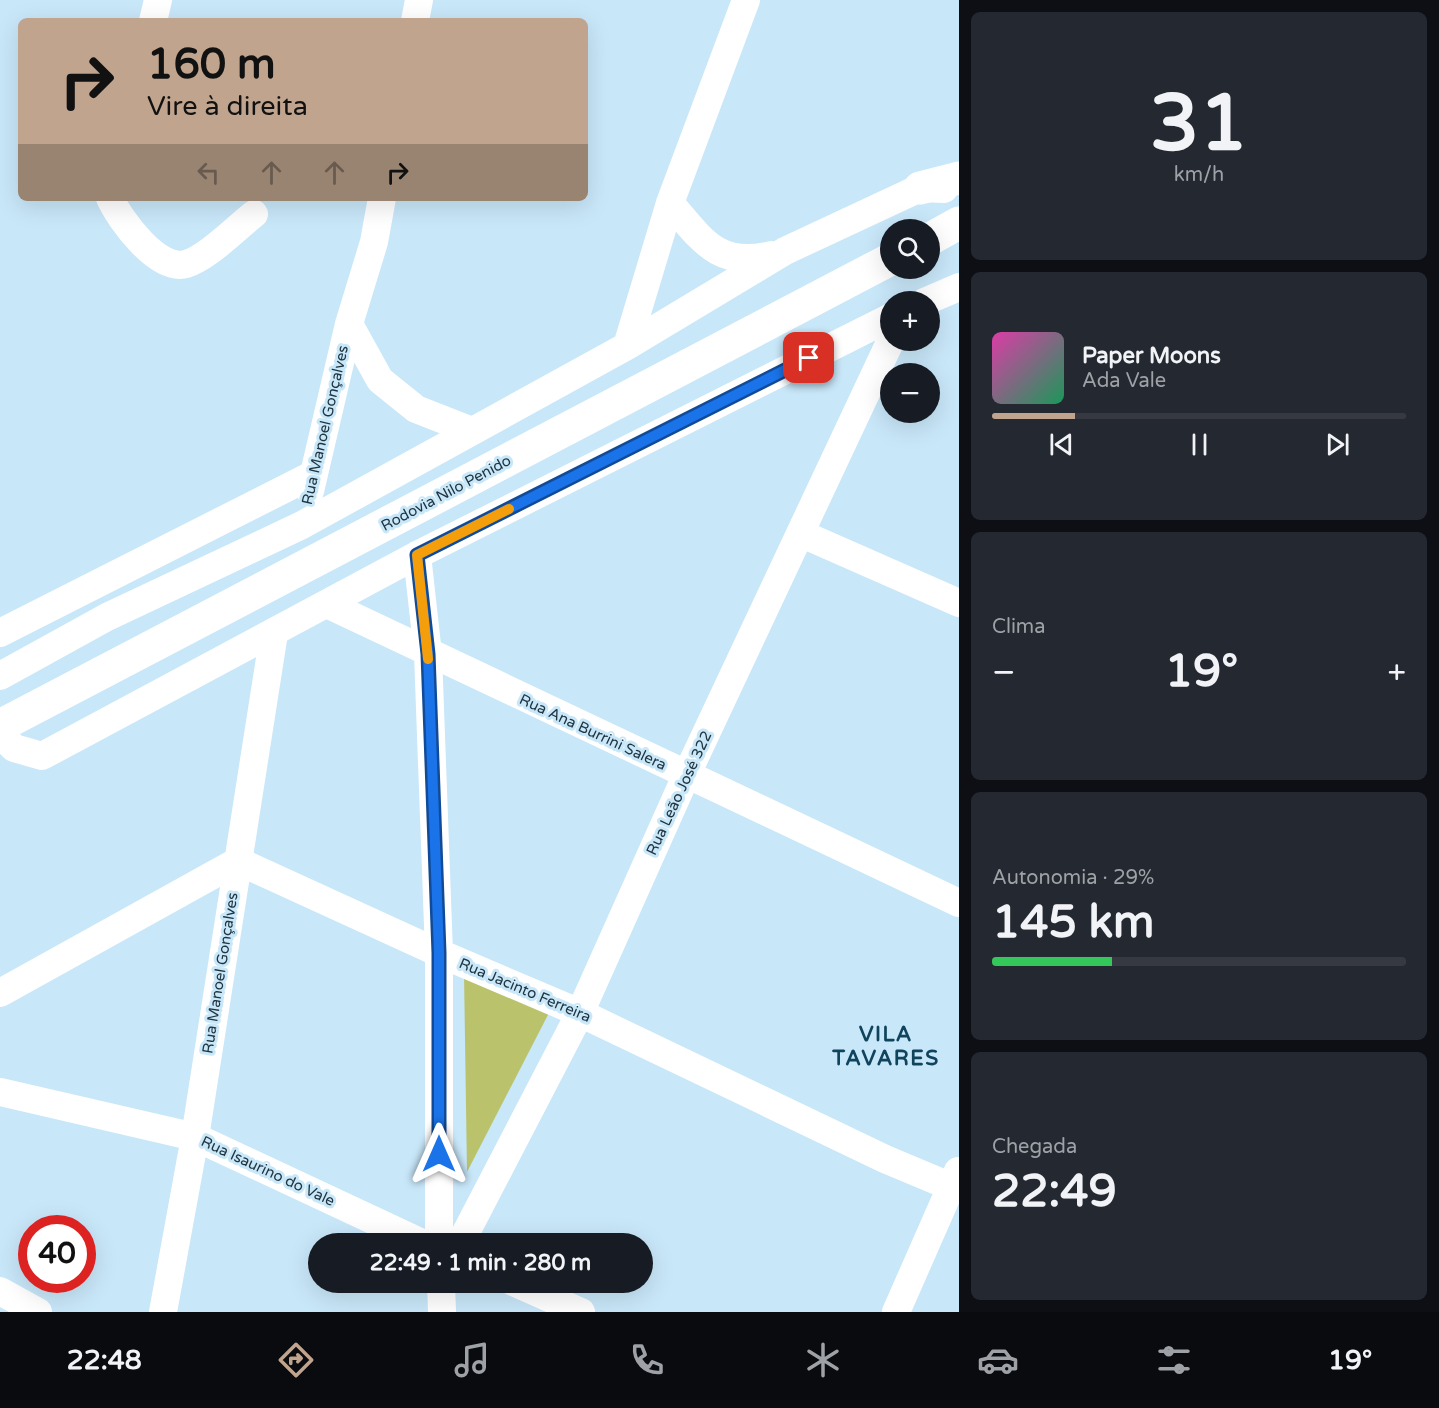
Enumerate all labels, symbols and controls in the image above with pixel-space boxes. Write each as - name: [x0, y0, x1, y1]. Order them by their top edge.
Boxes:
- text: 160 m: [147, 39, 276, 90]
- icon: right: [48, 42, 126, 120]
- text: 31: [1150, 77, 1248, 171]
- text: Vire à direita: [147, 90, 308, 123]
- icon: left: [192, 156, 225, 189]
- icon: ahead: [255, 156, 288, 189]
- icon: ahead: [318, 156, 351, 189]
- icon: right: [381, 156, 414, 189]
- text: km/h: [1174, 163, 1224, 187]
- map controls: [880, 219, 940, 423]
- button: search: [880, 219, 940, 279]
- button: +: [880, 291, 940, 351]
- pin: [783, 332, 834, 383]
- icon: arrive: [792, 341, 825, 374]
- text: Paper Moons: [1082, 343, 1221, 369]
- street label: Rua Manoel Gonçalves: [298, 344, 352, 506]
- button: −: [880, 363, 940, 423]
- text: Ada Vale: [1082, 369, 1166, 393]
- icon: previous: [1045, 428, 1078, 461]
- icon: pause: [1183, 428, 1216, 461]
- icon: next: [1321, 428, 1354, 461]
- street label: Rodovia Nilo Penido: [378, 451, 514, 535]
- text: Clima: [992, 615, 1045, 639]
- text: 19°: [1165, 645, 1238, 699]
- text: −: [992, 653, 1016, 692]
- text: +: [1387, 653, 1406, 692]
- street label: Rua Ana Burrini Salera: [517, 690, 669, 774]
- street label: Rua Leão José 322: [642, 728, 716, 858]
- text: Autonomia · 29%: [992, 866, 1154, 890]
- street label: Rua Manoel Gonçalves: [198, 891, 242, 1055]
- text: 145 km: [992, 896, 1154, 950]
- street label: Rua Jacinto Ferreira: [456, 954, 594, 1026]
- district label: VILA TAVARES: [831, 1022, 940, 1071]
- position arrow: [407, 1122, 471, 1186]
- street label: Rua Isaurino do Vale: [198, 1132, 338, 1210]
- text: Chegada: [992, 1135, 1077, 1159]
- text: 22:49: [992, 1165, 1117, 1219]
- speed limit sign: 40: [18, 1215, 96, 1293]
- text: 22:49 · 1 min · 280 m: [370, 1250, 591, 1276]
- icon: directions: [275, 1339, 317, 1381]
- icon: music: [451, 1339, 493, 1381]
- icon: phone: [626, 1339, 668, 1381]
- icon: climate: [802, 1339, 844, 1381]
- icon: car: [977, 1339, 1019, 1381]
- icon: filters: [1153, 1339, 1195, 1381]
- text: 22:48: [67, 1344, 142, 1377]
- text: 19°: [1328, 1344, 1372, 1377]

